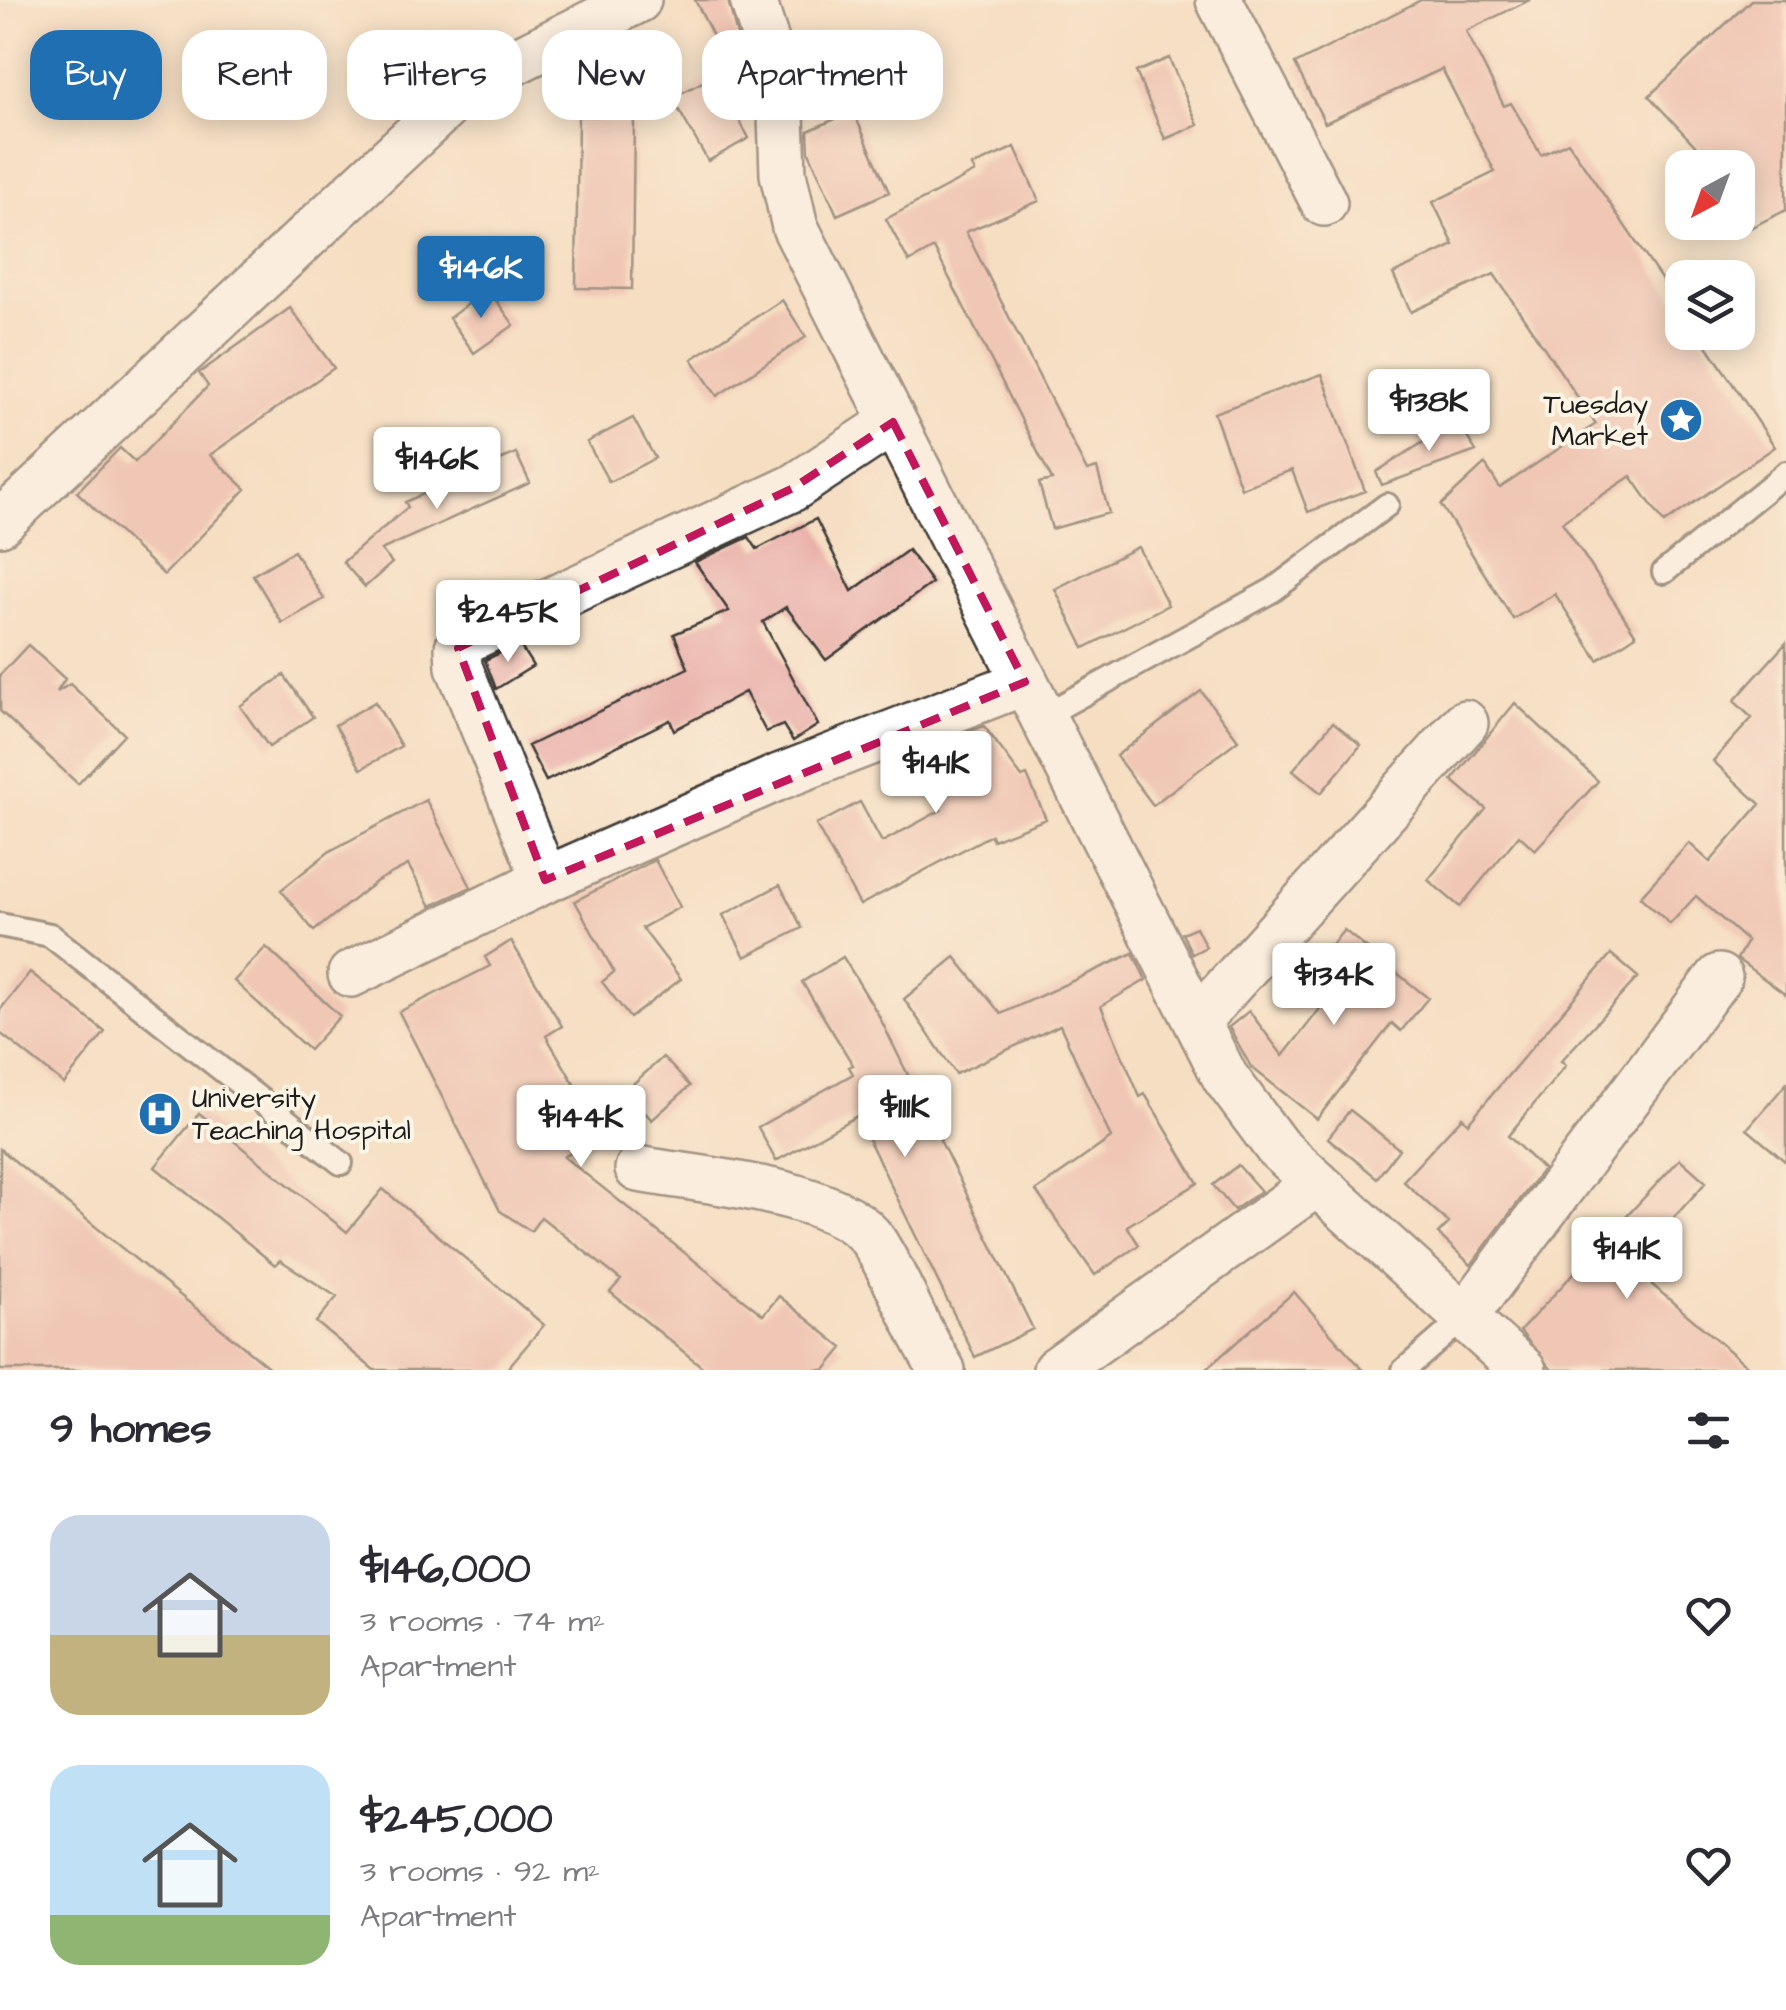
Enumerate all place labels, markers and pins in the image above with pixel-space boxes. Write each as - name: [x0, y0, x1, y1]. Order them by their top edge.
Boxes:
- pin: $146K: [411, 236, 551, 321]
- pin: $138K: [1359, 369, 1499, 454]
- place label: Tuesday Market: [1543, 385, 1649, 456]
- place icon: Tuesday Market: [1658, 397, 1704, 443]
- pin: $146K: [367, 427, 507, 512]
- pin: $245K: [438, 580, 578, 665]
- pin: $141K: [866, 731, 1006, 816]
- pin: $134K: [1264, 943, 1404, 1028]
- pin: $111K: [835, 1075, 975, 1160]
- place label: University Teaching Hospital: [192, 1079, 411, 1151]
- pin: $144K: [511, 1085, 651, 1170]
- hospital icon: University Teaching Hospital: [137, 1091, 183, 1137]
- pin: $141K: [1557, 1217, 1697, 1302]

